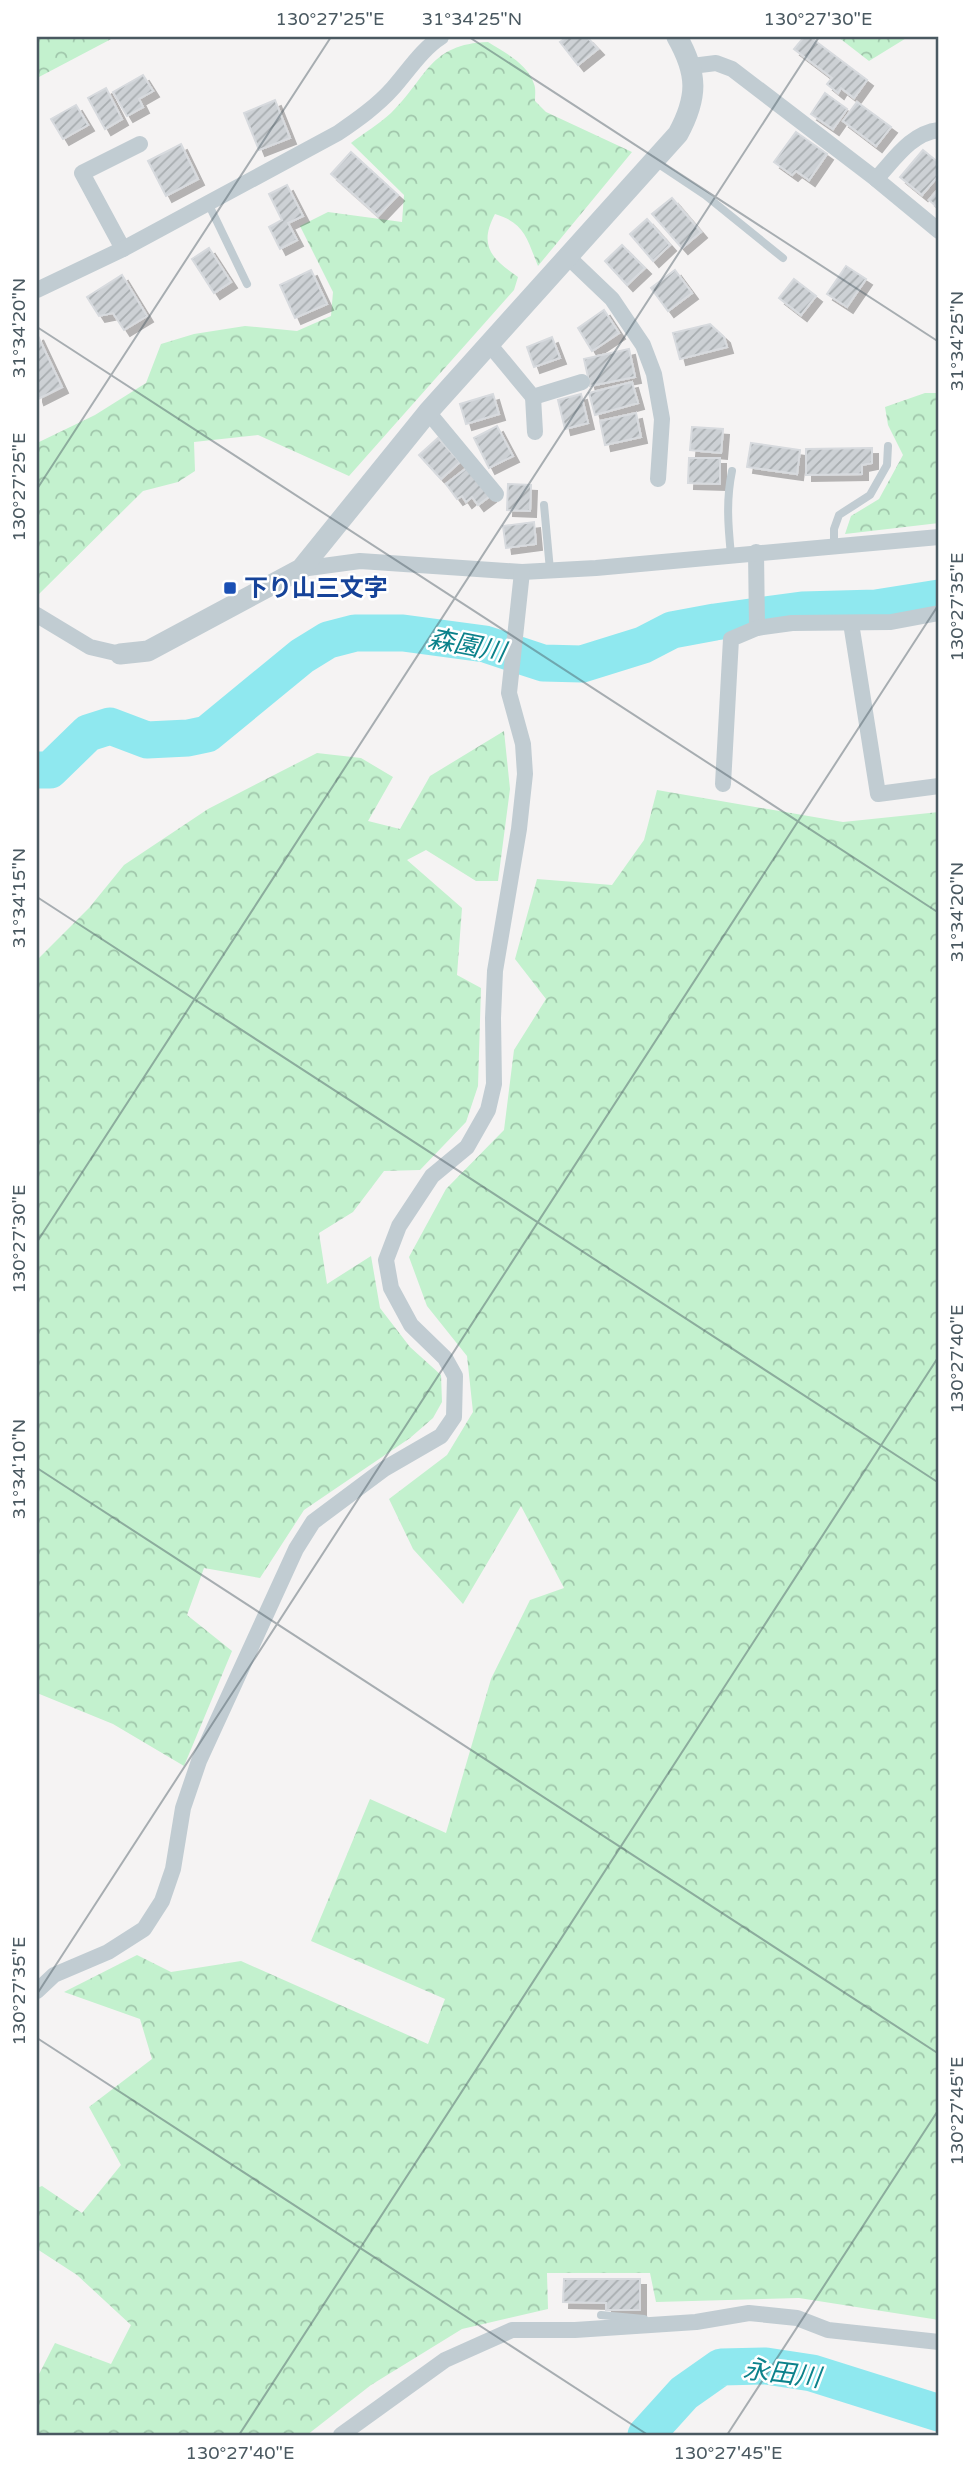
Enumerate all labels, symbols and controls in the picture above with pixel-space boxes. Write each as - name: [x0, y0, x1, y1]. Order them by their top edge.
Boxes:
- text: 130°27'25"E: [276, 8, 384, 30]
- text: 31°34'25"N: [422, 8, 522, 30]
- text: 130°27'30"E: [764, 8, 872, 30]
- text: 31°34'20"N: [8, 278, 30, 378]
- text: 31°34'25"N: [946, 291, 968, 391]
- text: 130°27'25"E: [8, 433, 30, 541]
- text: 130°27'35"E: [946, 553, 968, 661]
- place label: 下り山三文字: [244, 574, 388, 603]
- marker: 下り山三文字: [222, 580, 238, 596]
- water label: 森園川: [426, 623, 511, 669]
- text: 31°34'15"N: [8, 848, 30, 948]
- text: 31°34'20"N: [946, 862, 968, 962]
- text: 130°27'30"E: [8, 1185, 30, 1293]
- text: 130°27'40"E: [946, 1305, 968, 1413]
- text: 31°34'10"N: [8, 1419, 30, 1519]
- text: 130°27'35"E: [8, 1937, 30, 2045]
- text: 130°27'45"E: [946, 2057, 968, 2165]
- water label: 永田川: [741, 2353, 826, 2394]
- text: 130°27'40"E: [186, 2442, 294, 2464]
- text: 130°27'45"E: [674, 2442, 782, 2464]

